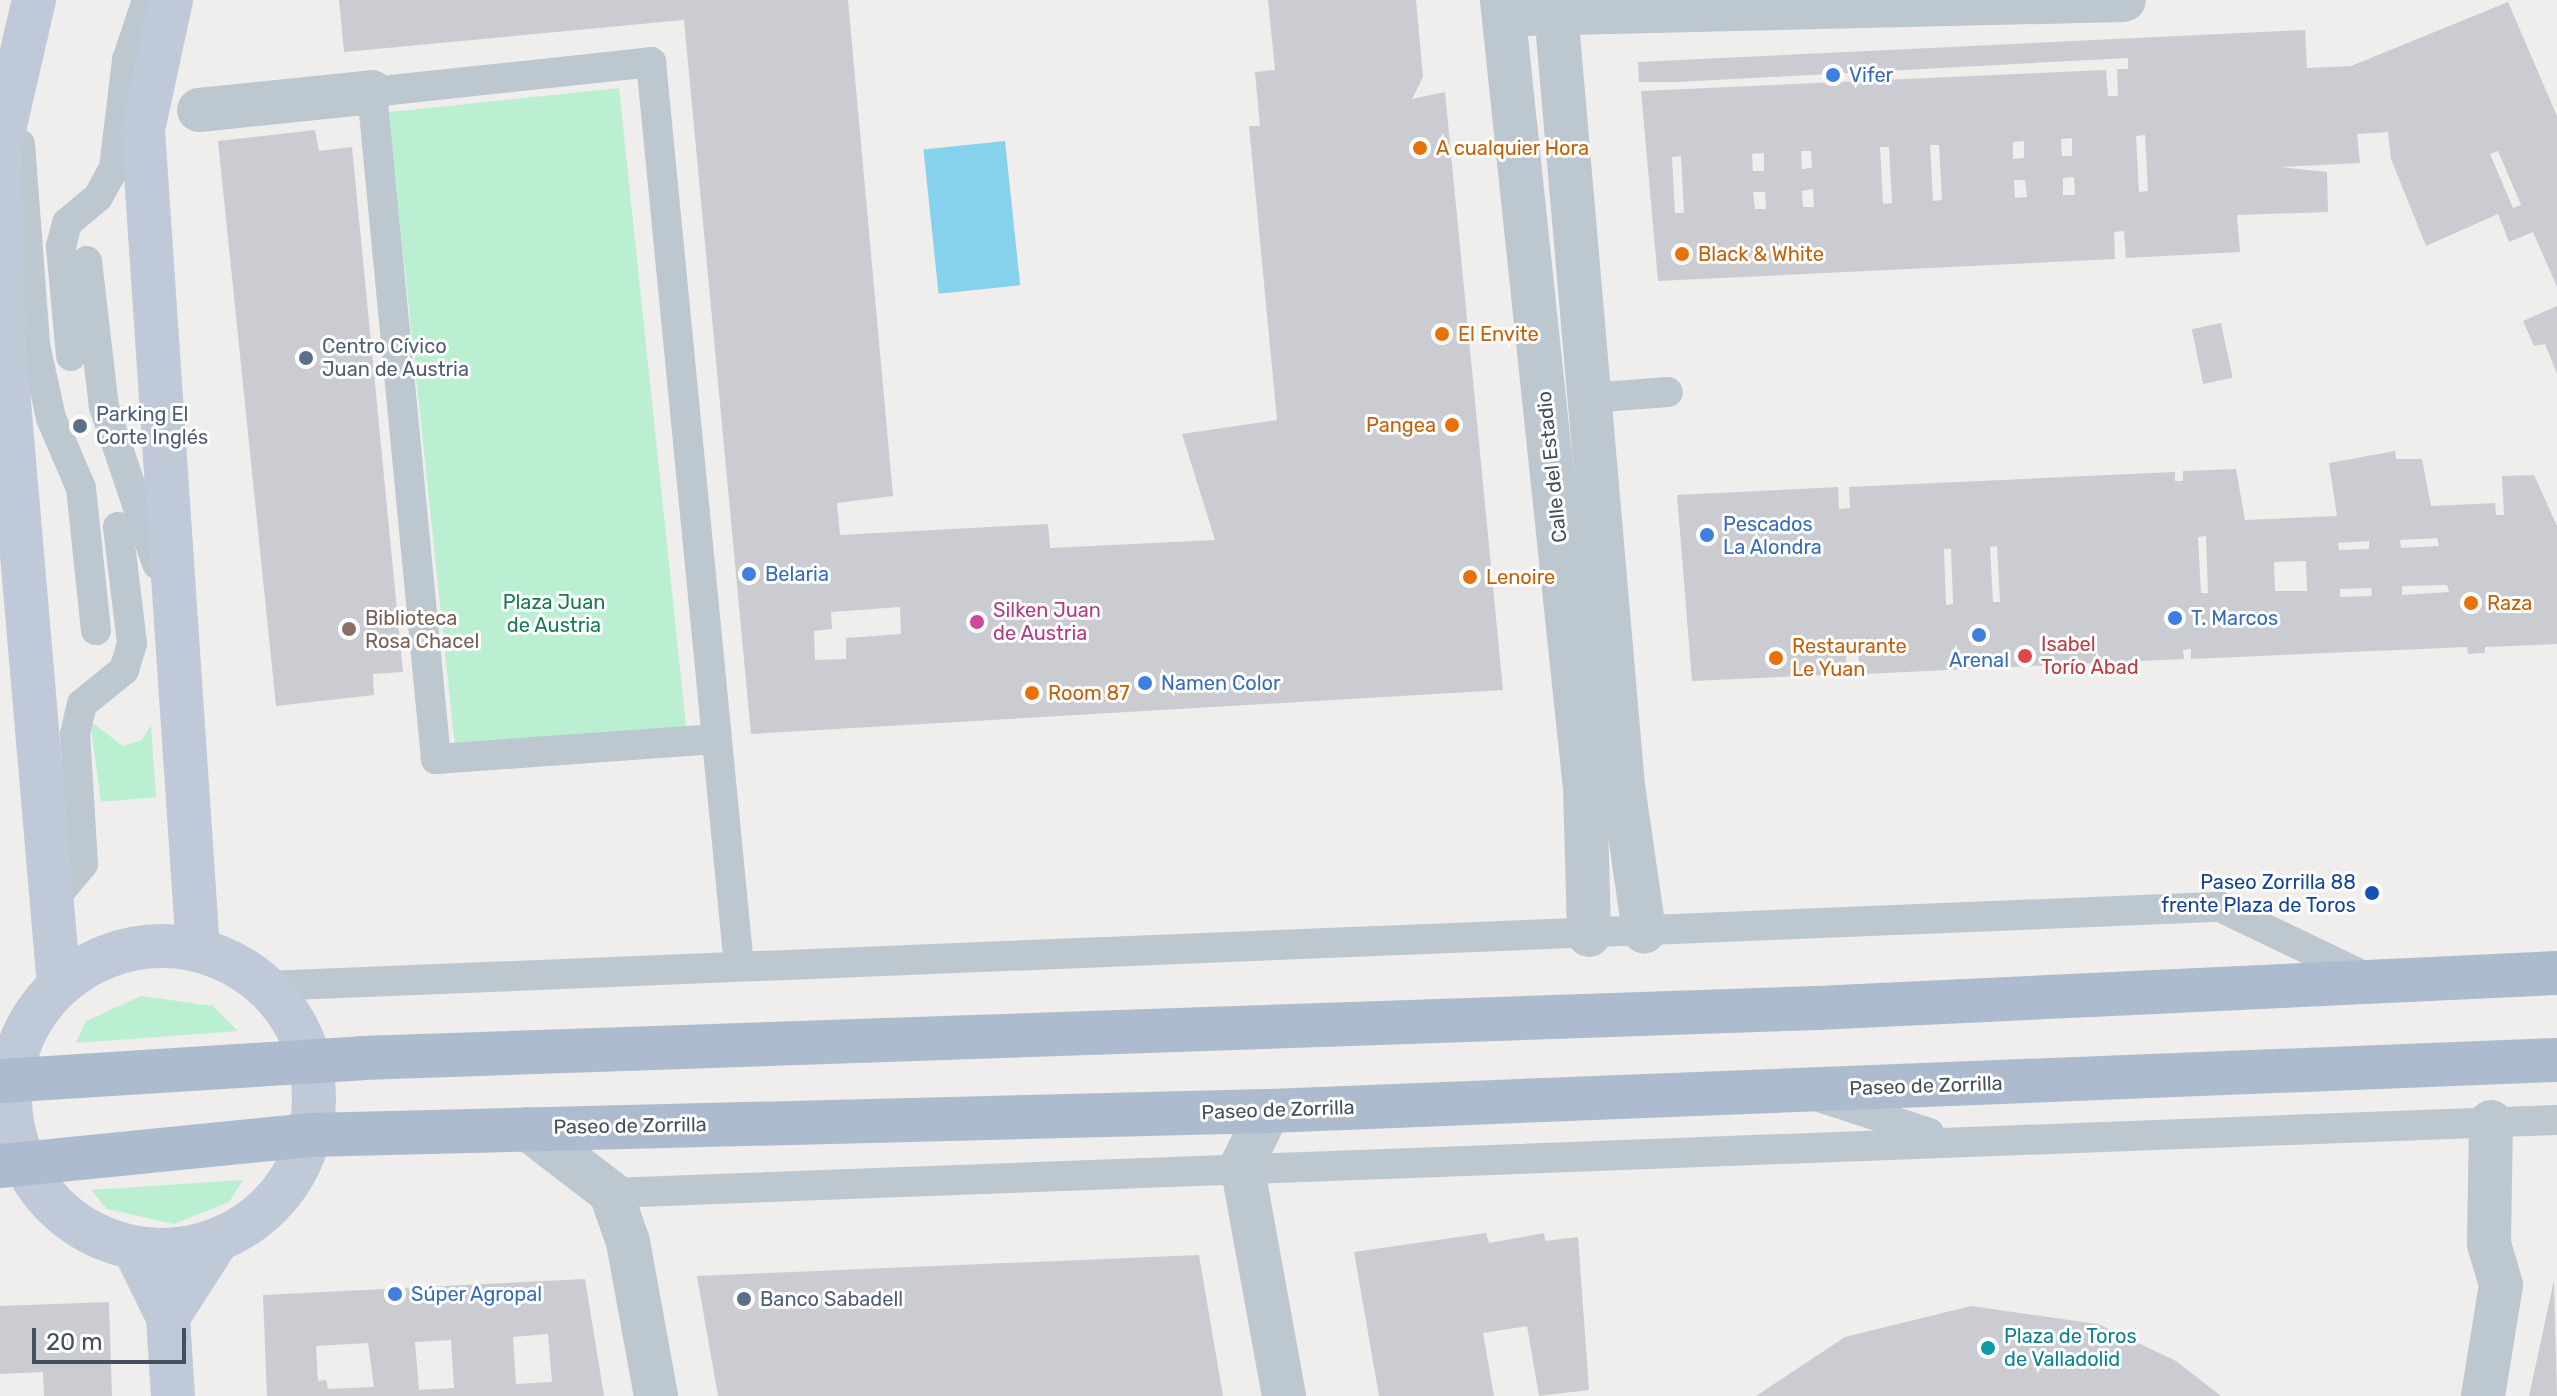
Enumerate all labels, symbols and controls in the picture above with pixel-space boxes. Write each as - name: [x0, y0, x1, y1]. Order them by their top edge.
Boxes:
- place label: Vifer: [1849, 63, 1893, 87]
- marker: Vifer: [1824, 66, 1842, 84]
- place label: A cualquier Hora: [1436, 136, 1590, 160]
- marker: A cualquier Hora: [1411, 139, 1429, 157]
- place label: Black & White: [1698, 242, 1824, 266]
- marker: Black & White: [1673, 245, 1691, 263]
- place label: El Envite: [1458, 322, 1539, 346]
- marker: El Envite: [1433, 325, 1451, 343]
- place label: Centro Cívico Juan de Austria: [322, 334, 469, 381]
- marker: Centro Cívico Juan de Austria: [297, 349, 315, 367]
- street label: Calle del Estadio: [1532, 390, 1572, 544]
- place label: Parking El Corte Inglés: [96, 402, 208, 449]
- place label: Pangea: [1366, 413, 1436, 437]
- marker: Pangea: [1443, 416, 1461, 434]
- marker: Parking El Corte Inglés: [71, 417, 89, 435]
- place label: Pescados La Alondra: [1723, 512, 1822, 559]
- marker: Pescados La Alondra: [1698, 526, 1716, 544]
- place label: Belaria: [765, 562, 829, 586]
- marker: Belaria: [740, 565, 758, 583]
- place label: Lenoire: [1486, 565, 1555, 589]
- marker: Lenoire: [1461, 568, 1479, 586]
- park label: Plaza Juan de Austria: [503, 591, 605, 638]
- place label: Raza: [2487, 591, 2532, 615]
- marker: Raza: [2462, 594, 2480, 612]
- place label: Silken Juan de Austria: [993, 598, 1101, 645]
- place label: Biblioteca Rosa Chacel: [365, 606, 479, 653]
- place label: T. Marcos: [2191, 606, 2278, 630]
- marker: T. Marcos: [2166, 609, 2184, 627]
- marker: Silken Juan de Austria: [968, 613, 986, 631]
- marker: Biblioteca Rosa Chacel: [340, 620, 358, 638]
- marker: Arenal: [1970, 626, 1988, 644]
- place label: Isabel Torío Abad: [2041, 632, 2139, 679]
- place label: Restaurante Le Yuan: [1792, 634, 1907, 681]
- marker: Isabel Torío Abad: [2016, 647, 2034, 665]
- place label: Arenal: [1949, 648, 2009, 672]
- marker: Restaurante Le Yuan: [1767, 649, 1785, 667]
- place label: Namen Color: [1161, 671, 1281, 695]
- marker: Namen Color: [1136, 674, 1154, 692]
- place label: Room 87: [1048, 681, 1130, 705]
- marker: Room 87: [1023, 684, 1041, 702]
- place label: Paseo Zorrilla 88 frente Plaza de Toros: [2161, 870, 2356, 917]
- marker: Paseo Zorrilla 88 frente Plaza de Toros: [2363, 884, 2381, 902]
- street label: Paseo de Zorrilla: [1849, 1071, 2003, 1101]
- street label: Paseo de Zorrilla: [1201, 1095, 1355, 1125]
- street label: Paseo de Zorrilla: [553, 1113, 707, 1139]
- place label: Súper Agropal: [411, 1282, 543, 1306]
- marker: Súper Agropal: [386, 1285, 404, 1303]
- place label: Banco Sabadell: [760, 1287, 903, 1311]
- marker: Banco Sabadell: [735, 1290, 753, 1308]
- scale bar: [36, 1312, 190, 1362]
- place label: Plaza de Toros de Valladolid: [2004, 1324, 2137, 1371]
- text: 20 m: [46, 1328, 103, 1356]
- marker: Plaza de Toros de Valladolid: [1979, 1339, 1997, 1357]

